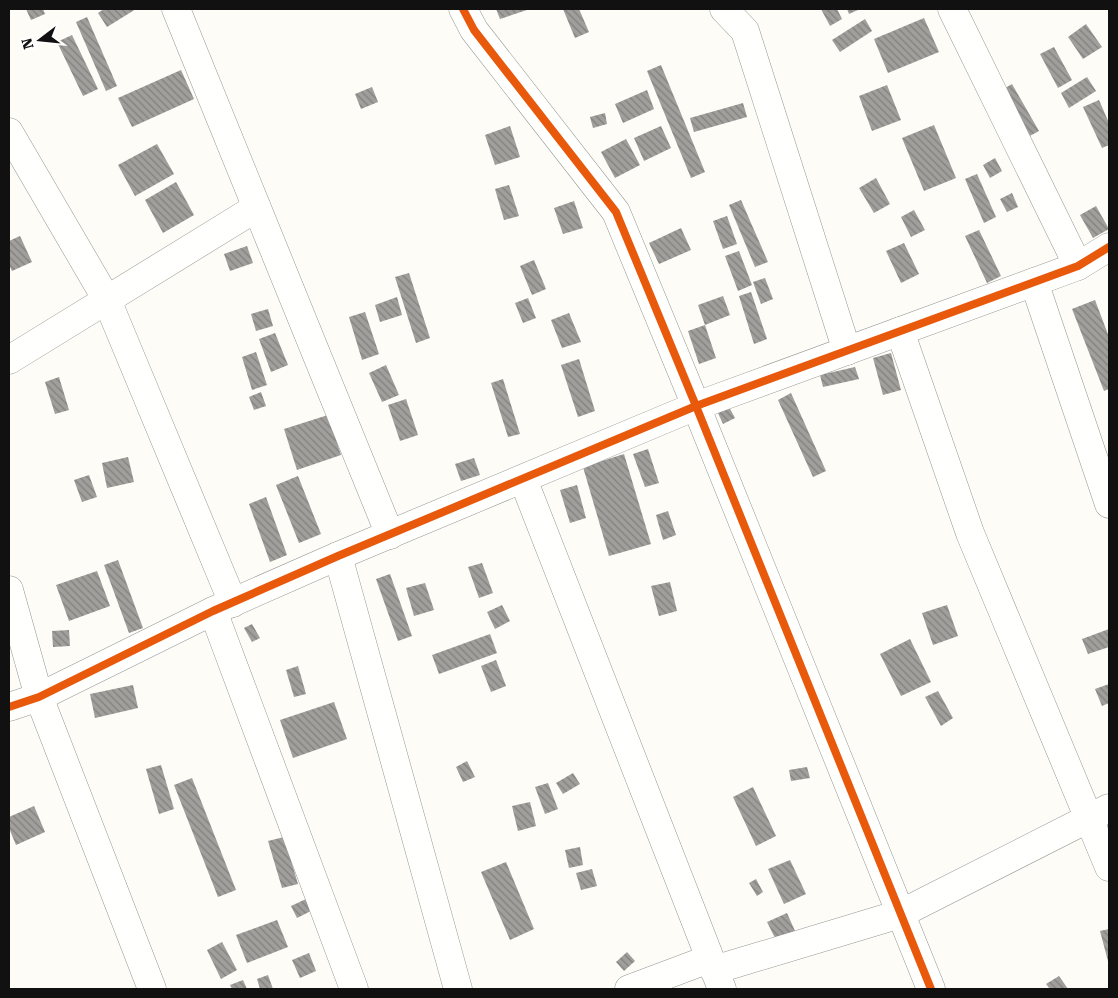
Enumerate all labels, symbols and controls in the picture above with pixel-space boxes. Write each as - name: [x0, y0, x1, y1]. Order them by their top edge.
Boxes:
- north arrow: [15, 15, 65, 65]
- text: N: [18, 36, 37, 51]

